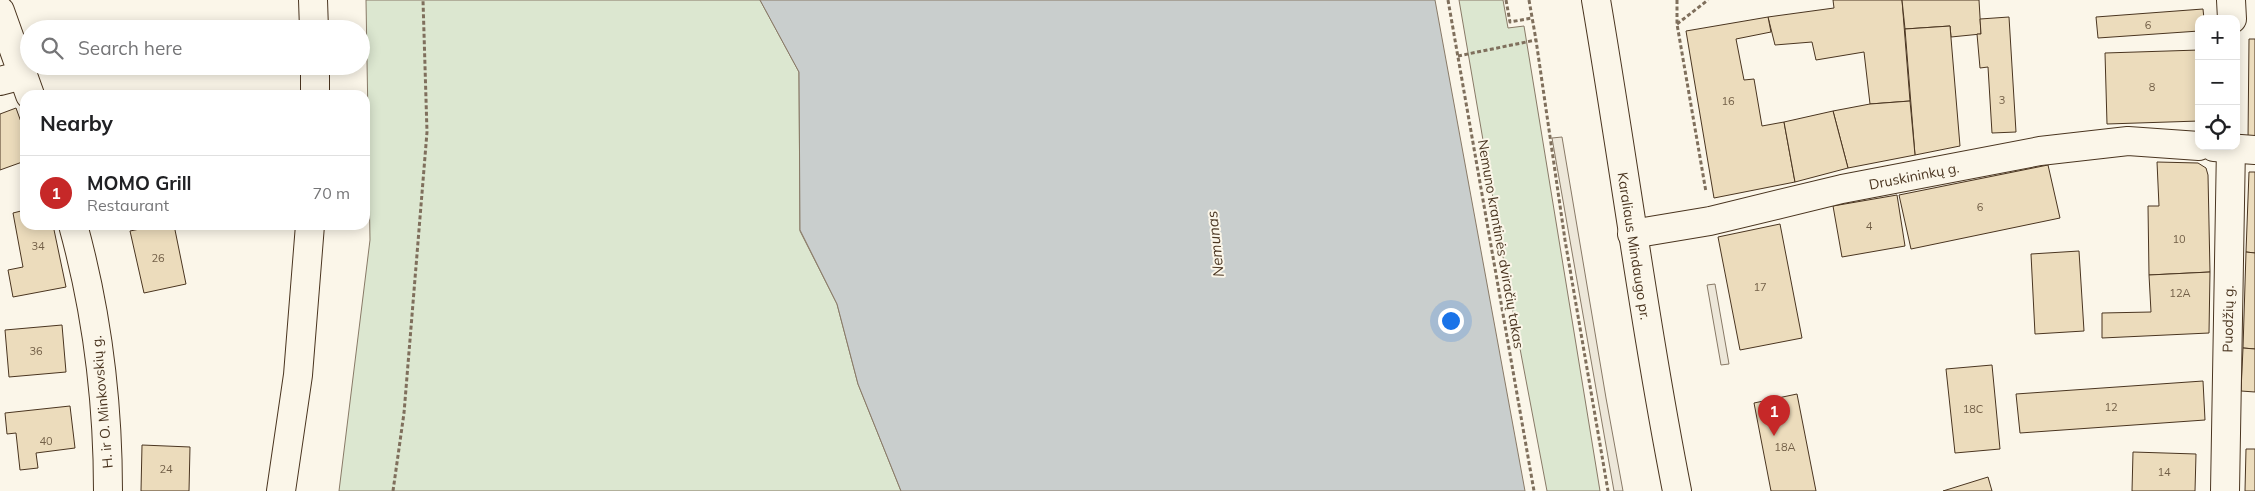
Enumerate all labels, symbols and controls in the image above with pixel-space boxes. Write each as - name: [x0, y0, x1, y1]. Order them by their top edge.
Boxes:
- map controls: [2195, 15, 2240, 150]
- button: +: [2195, 15, 2240, 60]
- house number: 6: [2145, 18, 2152, 32]
- search box: [20, 20, 370, 75]
- icon: search: [38, 34, 66, 62]
- text: Search here: [78, 36, 182, 60]
- button: −: [2195, 60, 2240, 105]
- house number: 8: [2149, 80, 2156, 94]
- house number: 3: [1999, 93, 2005, 107]
- house number: 16: [1721, 94, 1735, 108]
- button: locate: [2195, 105, 2240, 150]
- text: Nearby: [40, 110, 113, 136]
- street label: Nemuno krantinės dviračių takas: [1474, 138, 1528, 350]
- street label: Druskininkų g.: [1867, 158, 1961, 194]
- text: MOMO Grill: [87, 171, 192, 195]
- street label: Karaliaus Mindaugo pr.: [1613, 171, 1655, 321]
- text: 1: [51, 183, 61, 203]
- text: 70 m: [313, 183, 350, 203]
- text: Restaurant: [87, 195, 169, 215]
- house number: 6: [1977, 200, 1984, 214]
- water label: Nemunas: [1202, 210, 1228, 278]
- house number: 4: [1866, 219, 1873, 233]
- house number: 10: [2172, 232, 2186, 246]
- house number: 34: [31, 239, 45, 253]
- house number: 26: [151, 251, 165, 265]
- house number: 17: [1753, 280, 1767, 294]
- street label: Puodžių g.: [2218, 285, 2238, 353]
- house number: 12A: [2169, 286, 2191, 300]
- your location: [1438, 308, 1464, 334]
- street label: H. ir O. Minkovskių g.: [87, 335, 117, 469]
- house number: 36: [29, 344, 43, 358]
- pin: 1: [1758, 395, 1790, 436]
- house number: 12: [2104, 400, 2118, 414]
- house number: 18C: [1963, 402, 1983, 416]
- house number: 40: [39, 434, 53, 448]
- house number: 18A: [1774, 440, 1796, 454]
- house number: 24: [159, 462, 173, 476]
- house number: 14: [2157, 465, 2171, 479]

